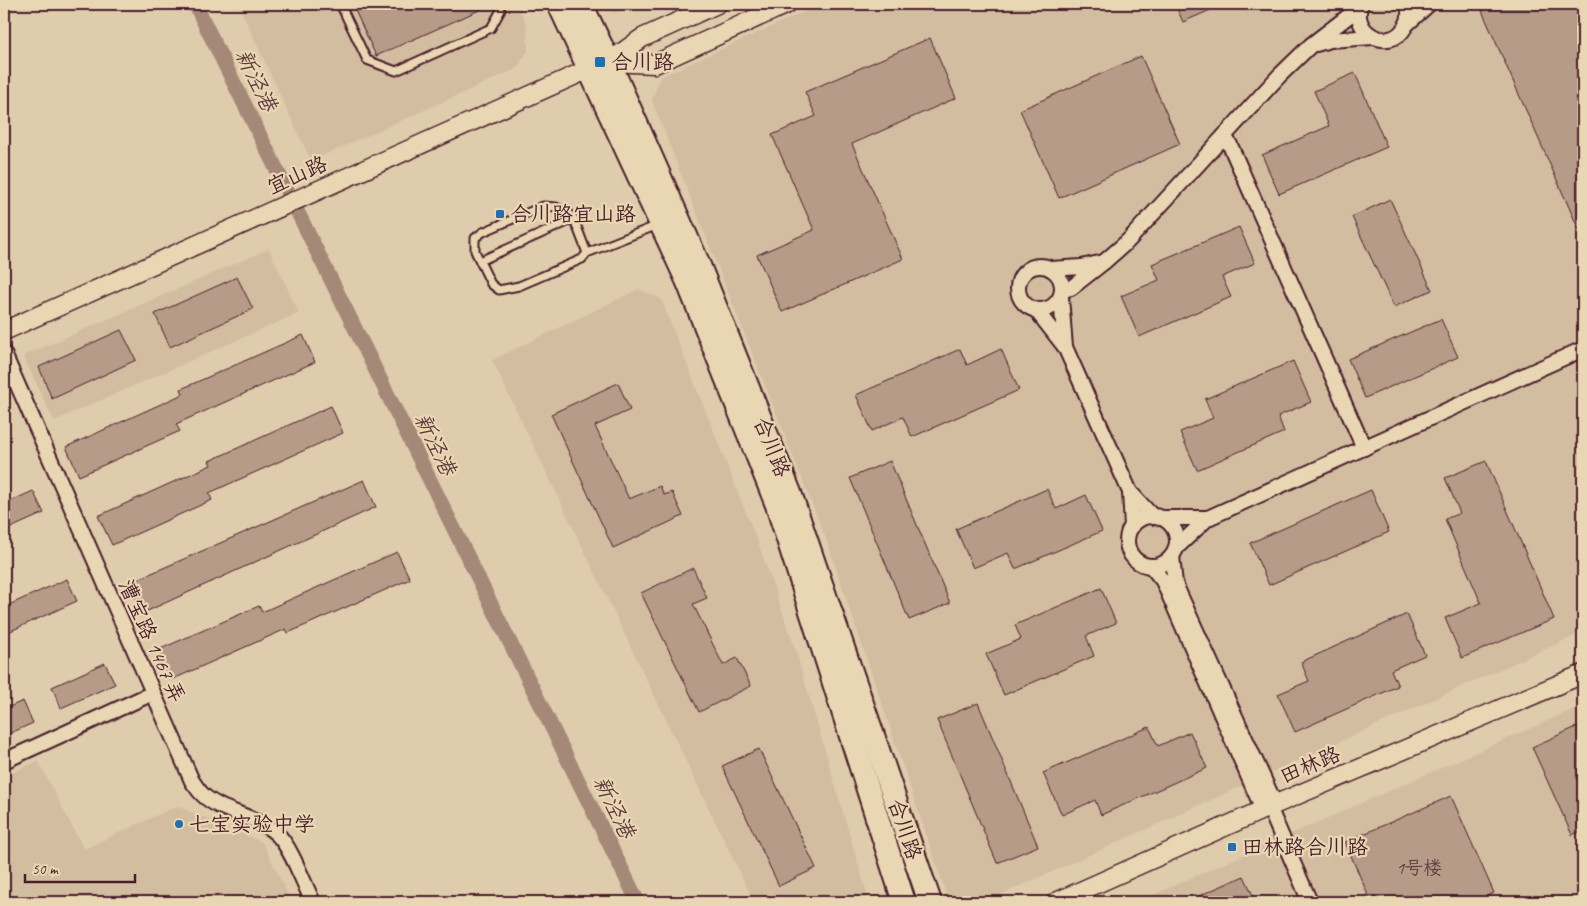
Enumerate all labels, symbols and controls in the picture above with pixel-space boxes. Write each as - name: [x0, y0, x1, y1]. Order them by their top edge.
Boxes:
- water label: 新泾港: [229, 44, 284, 118]
- place label: 合川路: [611, 49, 674, 75]
- marker: 合川路: [593, 55, 607, 69]
- street label: 宜山路: [263, 150, 331, 200]
- place label: 合川路宜山路: [510, 201, 636, 227]
- marker: 合川路宜山路: [494, 208, 506, 220]
- water label: 新泾港: [408, 408, 463, 482]
- street label: 合川路: [748, 413, 796, 481]
- street label: 漕宝路 1467 弄: [113, 575, 191, 707]
- street label: 田林路: [1276, 741, 1344, 789]
- water label: 新泾港: [587, 771, 642, 845]
- street label: 合川路: [882, 795, 928, 863]
- place label: 七宝实验中学: [189, 811, 315, 837]
- marker: 七宝实验中学: [173, 818, 185, 830]
- place label: 田林路合川路: [1242, 834, 1368, 860]
- marker: 田林路合川路: [1226, 841, 1238, 853]
- scale bar: [25, 851, 135, 883]
- house number: 1号楼: [1396, 856, 1442, 880]
- text: 50 m: [32, 860, 59, 879]

